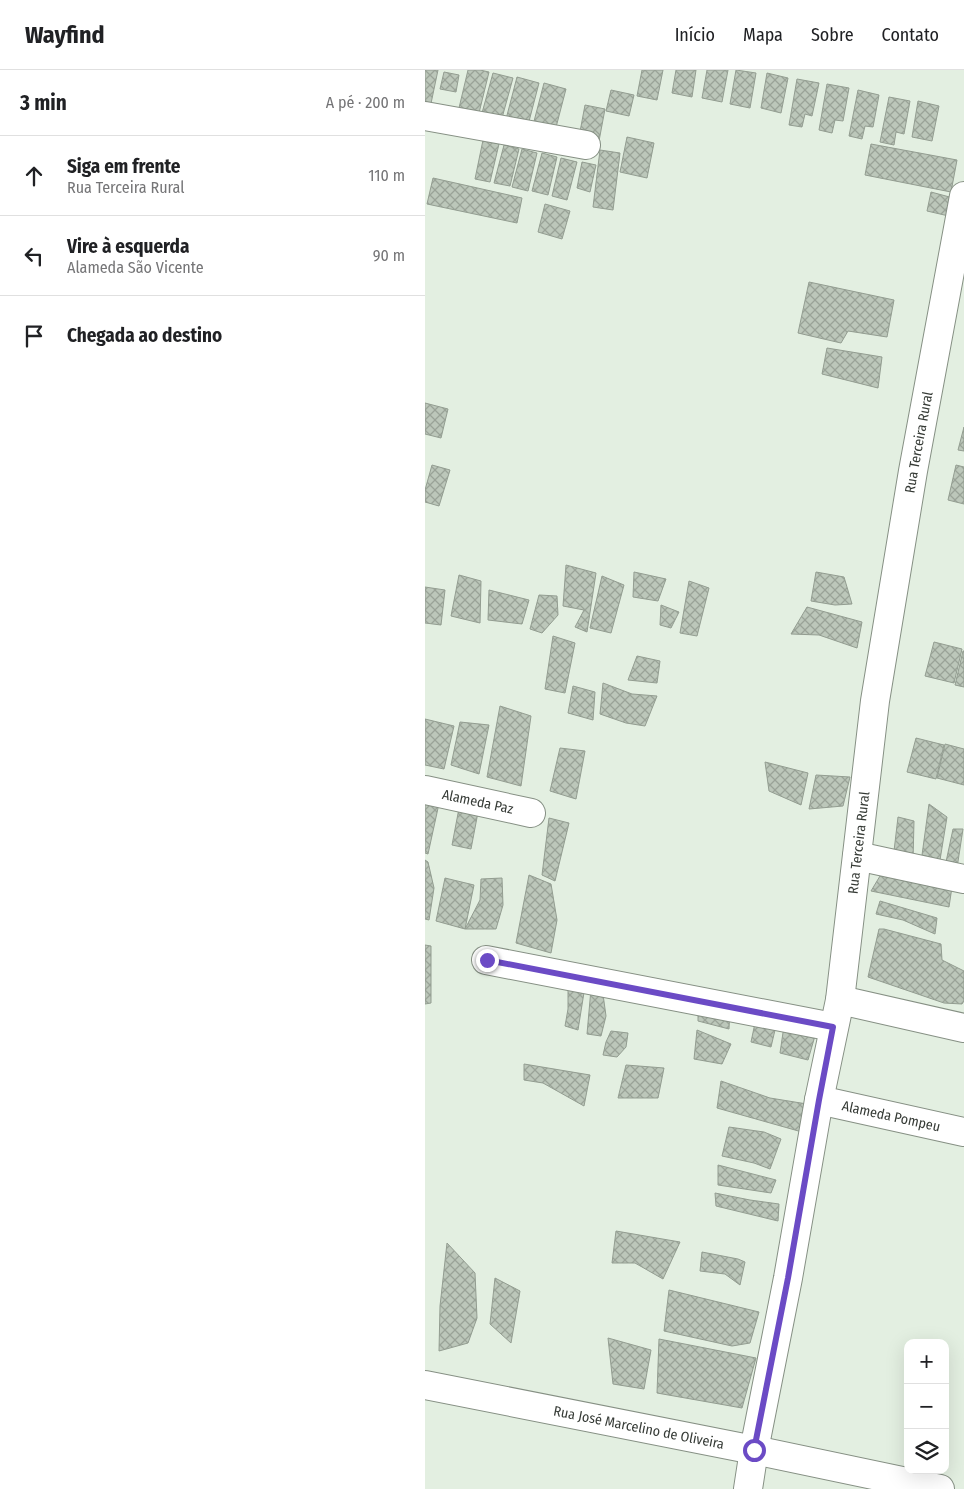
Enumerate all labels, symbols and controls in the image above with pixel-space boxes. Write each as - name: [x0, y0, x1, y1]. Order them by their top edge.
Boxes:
- text: Wayfind: [25, 21, 105, 49]
- text: Início: [675, 24, 715, 46]
- text: Mapa: [743, 24, 783, 46]
- text: Sobre: [811, 24, 854, 46]
- text: Contato: [882, 24, 939, 46]
- text: 3 min: [20, 90, 67, 116]
- text: A pé · 200 m: [326, 93, 405, 112]
- text: Siga em frente: [67, 155, 181, 178]
- icon: ahead: [20, 162, 48, 190]
- text: 110 m: [368, 166, 405, 185]
- text: Rua Terceira Rural: [67, 178, 185, 197]
- text: Vire à esquerda: [67, 235, 189, 258]
- icon: left: [20, 242, 48, 270]
- text: 90 m: [373, 246, 405, 265]
- text: Alameda São Vicente: [67, 258, 204, 277]
- icon: arrive: [20, 322, 48, 350]
- text: Chegada ao destino: [67, 324, 222, 347]
- street label: Rua Terceira Rural: [901, 390, 936, 494]
- street label: Alameda Paz: [441, 785, 515, 818]
- street label: Rua Terceira Rural: [844, 790, 873, 895]
- route end: [476, 949, 499, 972]
- street label: Alameda Pompeu: [841, 1097, 942, 1135]
- map controls: [904, 1339, 949, 1474]
- button: +: [904, 1339, 949, 1384]
- button: −: [904, 1384, 949, 1429]
- street label: Rua José Marcelino de Oliveira: [552, 1402, 726, 1452]
- button: layers: [904, 1429, 949, 1474]
- route start: [743, 1439, 766, 1462]

